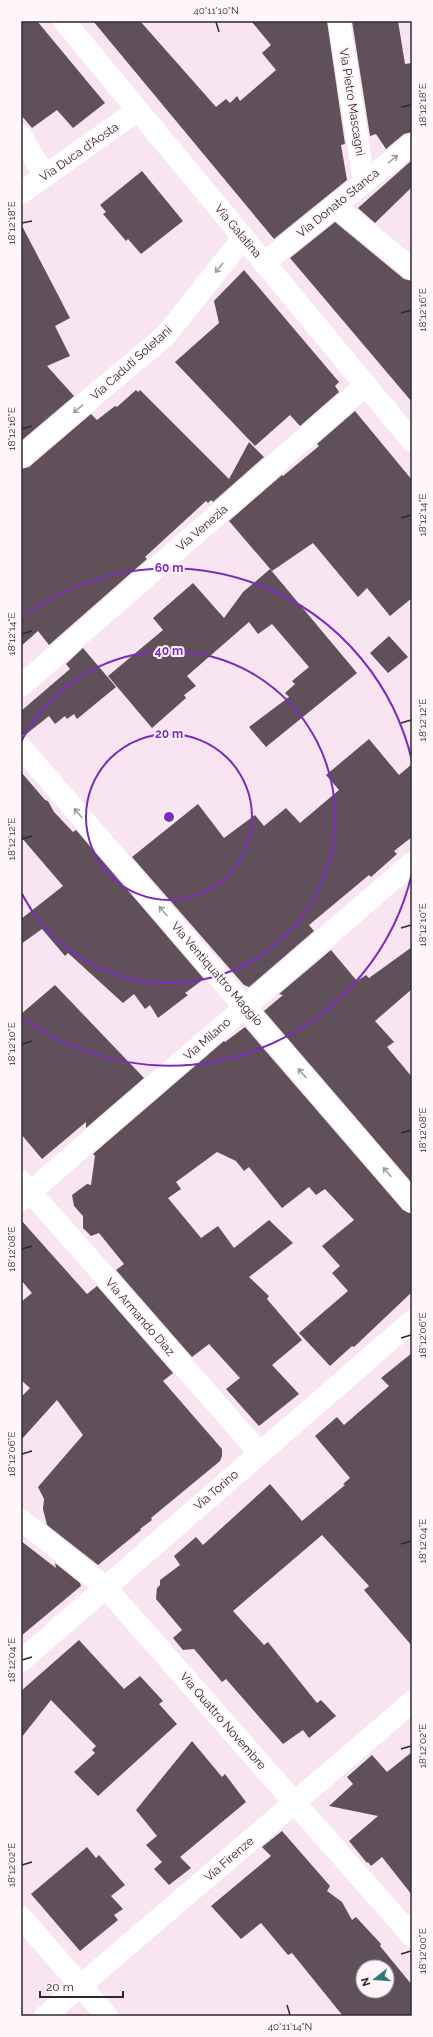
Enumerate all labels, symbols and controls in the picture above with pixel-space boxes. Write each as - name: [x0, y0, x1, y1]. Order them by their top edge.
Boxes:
- text: 40°11'10"N: [193, 5, 239, 16]
- street label: Via Pietro Mascagni: [337, 47, 367, 157]
- text: 18°12'18"E: [417, 83, 428, 127]
- street label: Via Duca d'Aosta: [37, 120, 121, 184]
- one-way arrow: [387, 155, 398, 164]
- street label: Via Donato Stanca: [294, 166, 382, 240]
- text: 18°12'18"E: [6, 201, 17, 245]
- street label: Via Galatina: [212, 201, 264, 261]
- one-way arrow: [215, 263, 223, 274]
- text: 18°12'16"E: [417, 288, 428, 332]
- street label: Via Caduti Soletani: [88, 323, 174, 403]
- one-way arrow: [74, 404, 84, 413]
- text: 18°12'16"E: [6, 407, 17, 451]
- text: 18°12'14"E: [417, 493, 428, 537]
- street label: Via Venezia: [173, 502, 231, 554]
- text: 60 m: [155, 561, 183, 575]
- text: 18°12'14"E: [6, 612, 17, 656]
- text: 40 m: [155, 644, 183, 658]
- text: 18°12'12"E: [417, 699, 428, 741]
- text: 20 m: [155, 727, 183, 741]
- one-way arrow: [73, 807, 82, 818]
- centre of rings: [162, 810, 176, 824]
- text: 18°12'12"E: [6, 818, 17, 860]
- text: 18°12'10"E: [417, 903, 428, 947]
- one-way arrow: [158, 906, 167, 916]
- street label: Via Ventiquattro Maggio: [168, 919, 266, 1029]
- street label: Via Milano: [181, 1015, 233, 1063]
- text: 18°12'10"E: [6, 1022, 17, 1066]
- one-way arrow: [298, 1068, 307, 1079]
- text: 18°12'08"E: [417, 1107, 428, 1153]
- one-way arrow: [382, 1167, 391, 1178]
- text: 18°12'08"E: [6, 1226, 17, 1272]
- street label: Via Armando Diaz: [103, 1275, 178, 1359]
- text: 18°12'06"E: [417, 1312, 428, 1358]
- text: 18°12'06"E: [6, 1431, 17, 1477]
- street label: Via Torino: [191, 1467, 241, 1513]
- text: 18°12'04"E: [417, 1519, 428, 1563]
- text: 18°12'04"E: [6, 1638, 17, 1682]
- street label: Via Quattro Novembre: [177, 1670, 269, 1772]
- text: 18°12'02"E: [417, 1724, 428, 1768]
- street label: Via Firenze: [201, 1834, 257, 1884]
- text: 18°12'02"E: [6, 1843, 17, 1887]
- text: 18°12'00"E: [417, 1928, 428, 1974]
- north arrow: [355, 1959, 395, 1999]
- scale bar: [40, 1973, 123, 1999]
- text: N: [358, 1976, 373, 1988]
- text: 20 m: [46, 1980, 74, 1994]
- text: 40°11'14"N: [268, 2021, 312, 2032]

